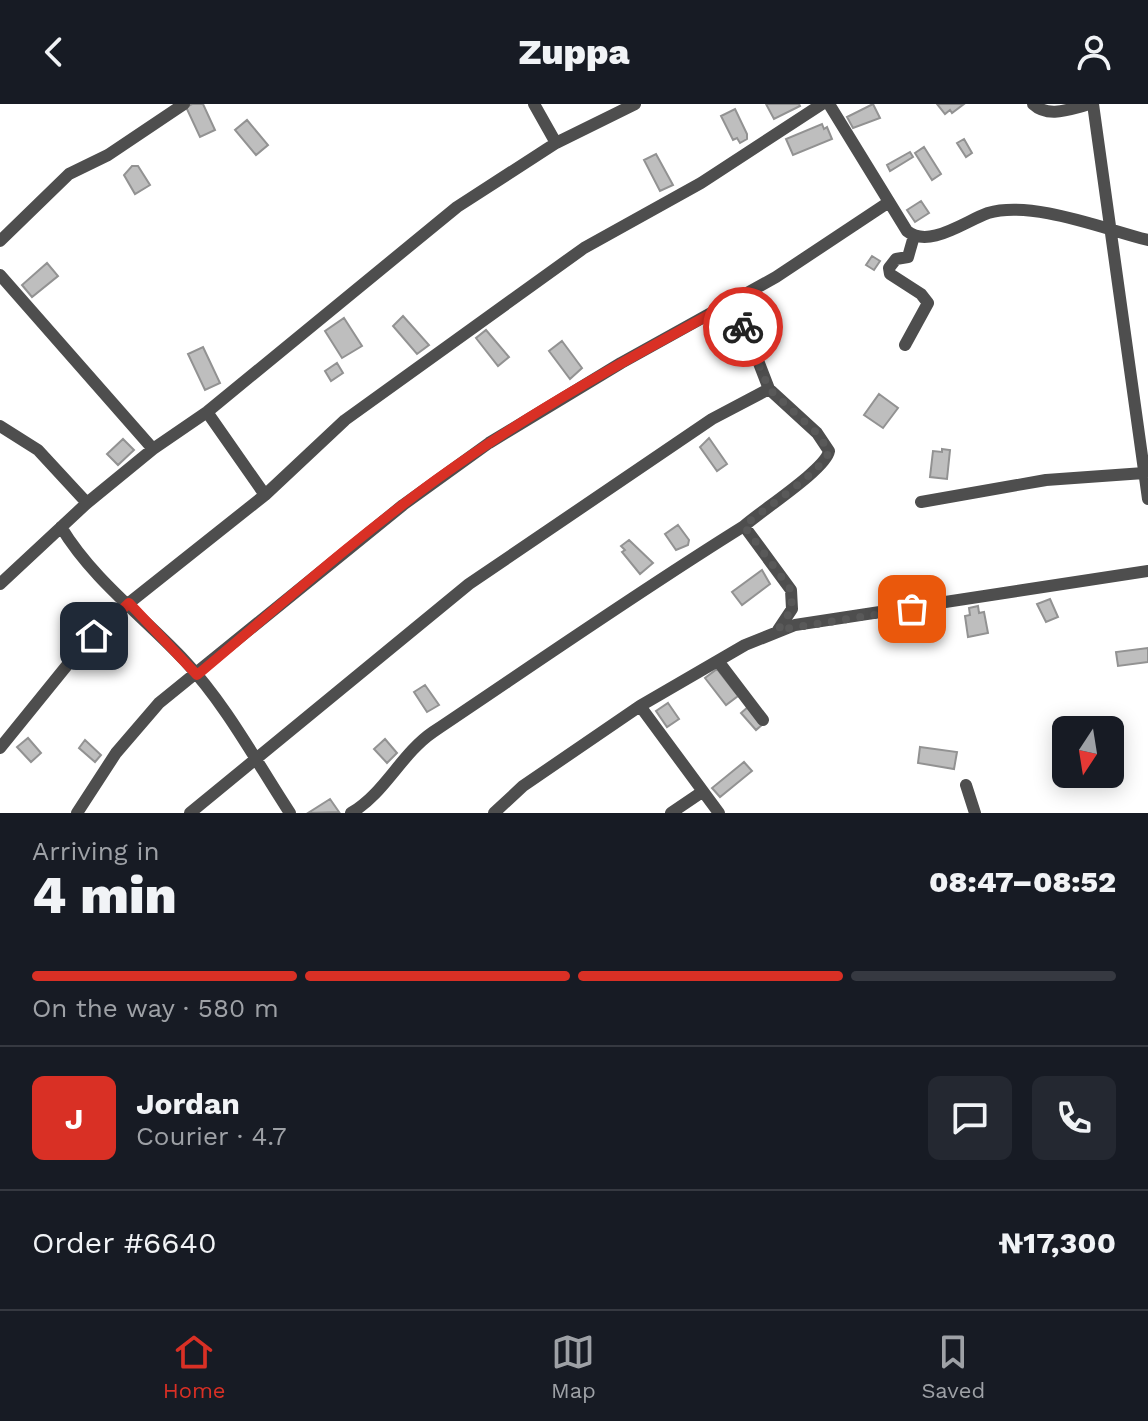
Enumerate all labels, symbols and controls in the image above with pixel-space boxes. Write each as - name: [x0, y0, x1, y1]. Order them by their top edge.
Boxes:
- icon: back: [32, 30, 76, 74]
- icon: person: [1072, 30, 1116, 74]
- text: Zuppa: [519, 31, 630, 73]
- courier: [703, 287, 783, 367]
- icon: bike: [721, 305, 765, 349]
- pin: [878, 575, 946, 643]
- icon: bag: [890, 587, 934, 631]
- pin: [60, 602, 128, 670]
- icon: home: [72, 614, 116, 658]
- north arrow: [1052, 716, 1124, 788]
- map controls: [1052, 716, 1124, 788]
- text: Arriving in: [32, 836, 160, 866]
- text: 08:47–08:52: [929, 864, 1116, 899]
- text: 4 min: [32, 865, 177, 926]
- text: On the way · 580 m: [32, 993, 279, 1023]
- button: chat: [928, 1076, 1012, 1160]
- button: phone: [1032, 1076, 1116, 1160]
- text: Jordan: [136, 1086, 240, 1121]
- text: J: [65, 1101, 83, 1136]
- text: Courier · 4.7: [136, 1121, 286, 1151]
- text: Order #6640: [32, 1225, 217, 1260]
- text: ₦17,300: [999, 1225, 1116, 1260]
- tab: Home: [163, 1330, 226, 1403]
- tab: Map: [551, 1330, 596, 1403]
- tab: Saved: [921, 1330, 985, 1403]

